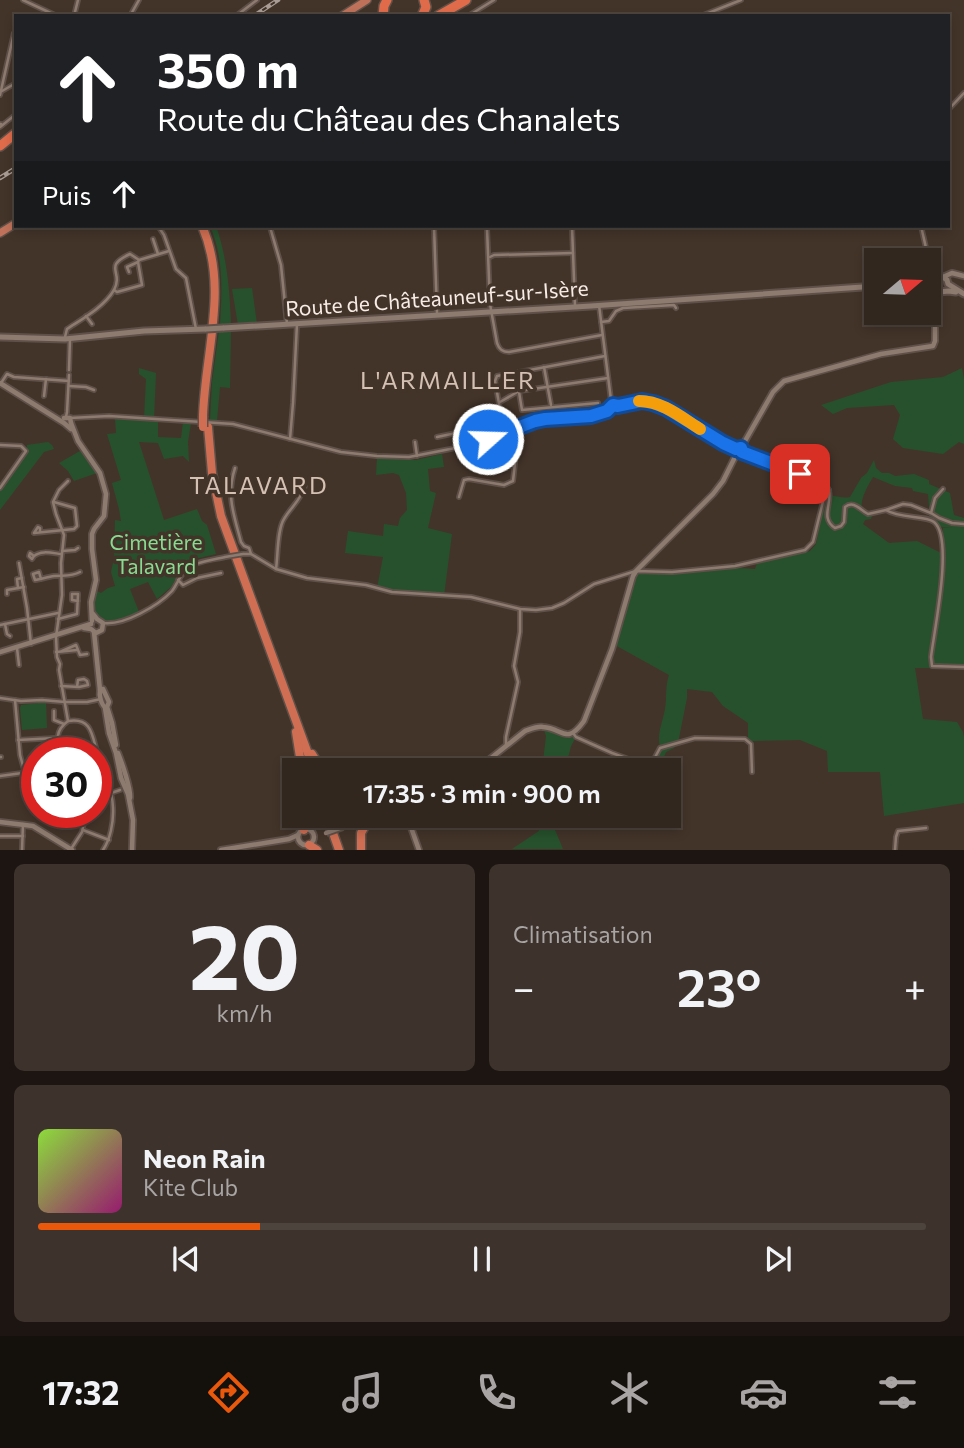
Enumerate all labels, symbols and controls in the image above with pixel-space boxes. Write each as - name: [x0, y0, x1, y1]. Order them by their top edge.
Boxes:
- text: 350 m: [157, 38, 299, 98]
- icon: ahead: [42, 42, 133, 133]
- text: Route du Château des Chanalets: [157, 98, 621, 138]
- icon: ahead: [105, 175, 143, 213]
- text: Puis: [42, 179, 91, 210]
- north arrow: [864, 248, 942, 326]
- map controls: [864, 248, 941, 325]
- street label: Route de Châteauneuf-sur-Isère: [285, 274, 589, 321]
- district label: L'ARMAILLER: [360, 365, 536, 394]
- position arrow: [451, 402, 525, 476]
- pin: [770, 444, 830, 504]
- icon: arrive: [781, 455, 819, 493]
- district label: TALAVARD: [189, 470, 329, 499]
- park label: Cimetière Talavard: [109, 529, 203, 578]
- speed limit sign: 30: [21, 737, 112, 828]
- text: 17:35 · 3 min · 900 m: [362, 777, 601, 808]
- text: 20: [189, 897, 300, 1009]
- text: Climatisation: [513, 920, 653, 948]
- text: 23°: [677, 954, 762, 1018]
- text: −: [513, 963, 535, 1010]
- text: +: [904, 963, 926, 1010]
- text: km/h: [217, 999, 272, 1027]
- text: Neon Rain: [143, 1142, 266, 1173]
- text: Kite Club: [143, 1173, 238, 1201]
- icon: previous: [167, 1240, 205, 1278]
- icon: pause: [463, 1240, 501, 1278]
- icon: next: [759, 1240, 797, 1278]
- icon: directions: [204, 1368, 253, 1417]
- icon: music: [338, 1368, 387, 1417]
- icon: phone: [472, 1368, 521, 1417]
- icon: climate: [605, 1368, 654, 1417]
- icon: car: [739, 1368, 788, 1417]
- icon: filters: [873, 1368, 922, 1417]
- text: 17:32: [42, 1372, 120, 1412]

